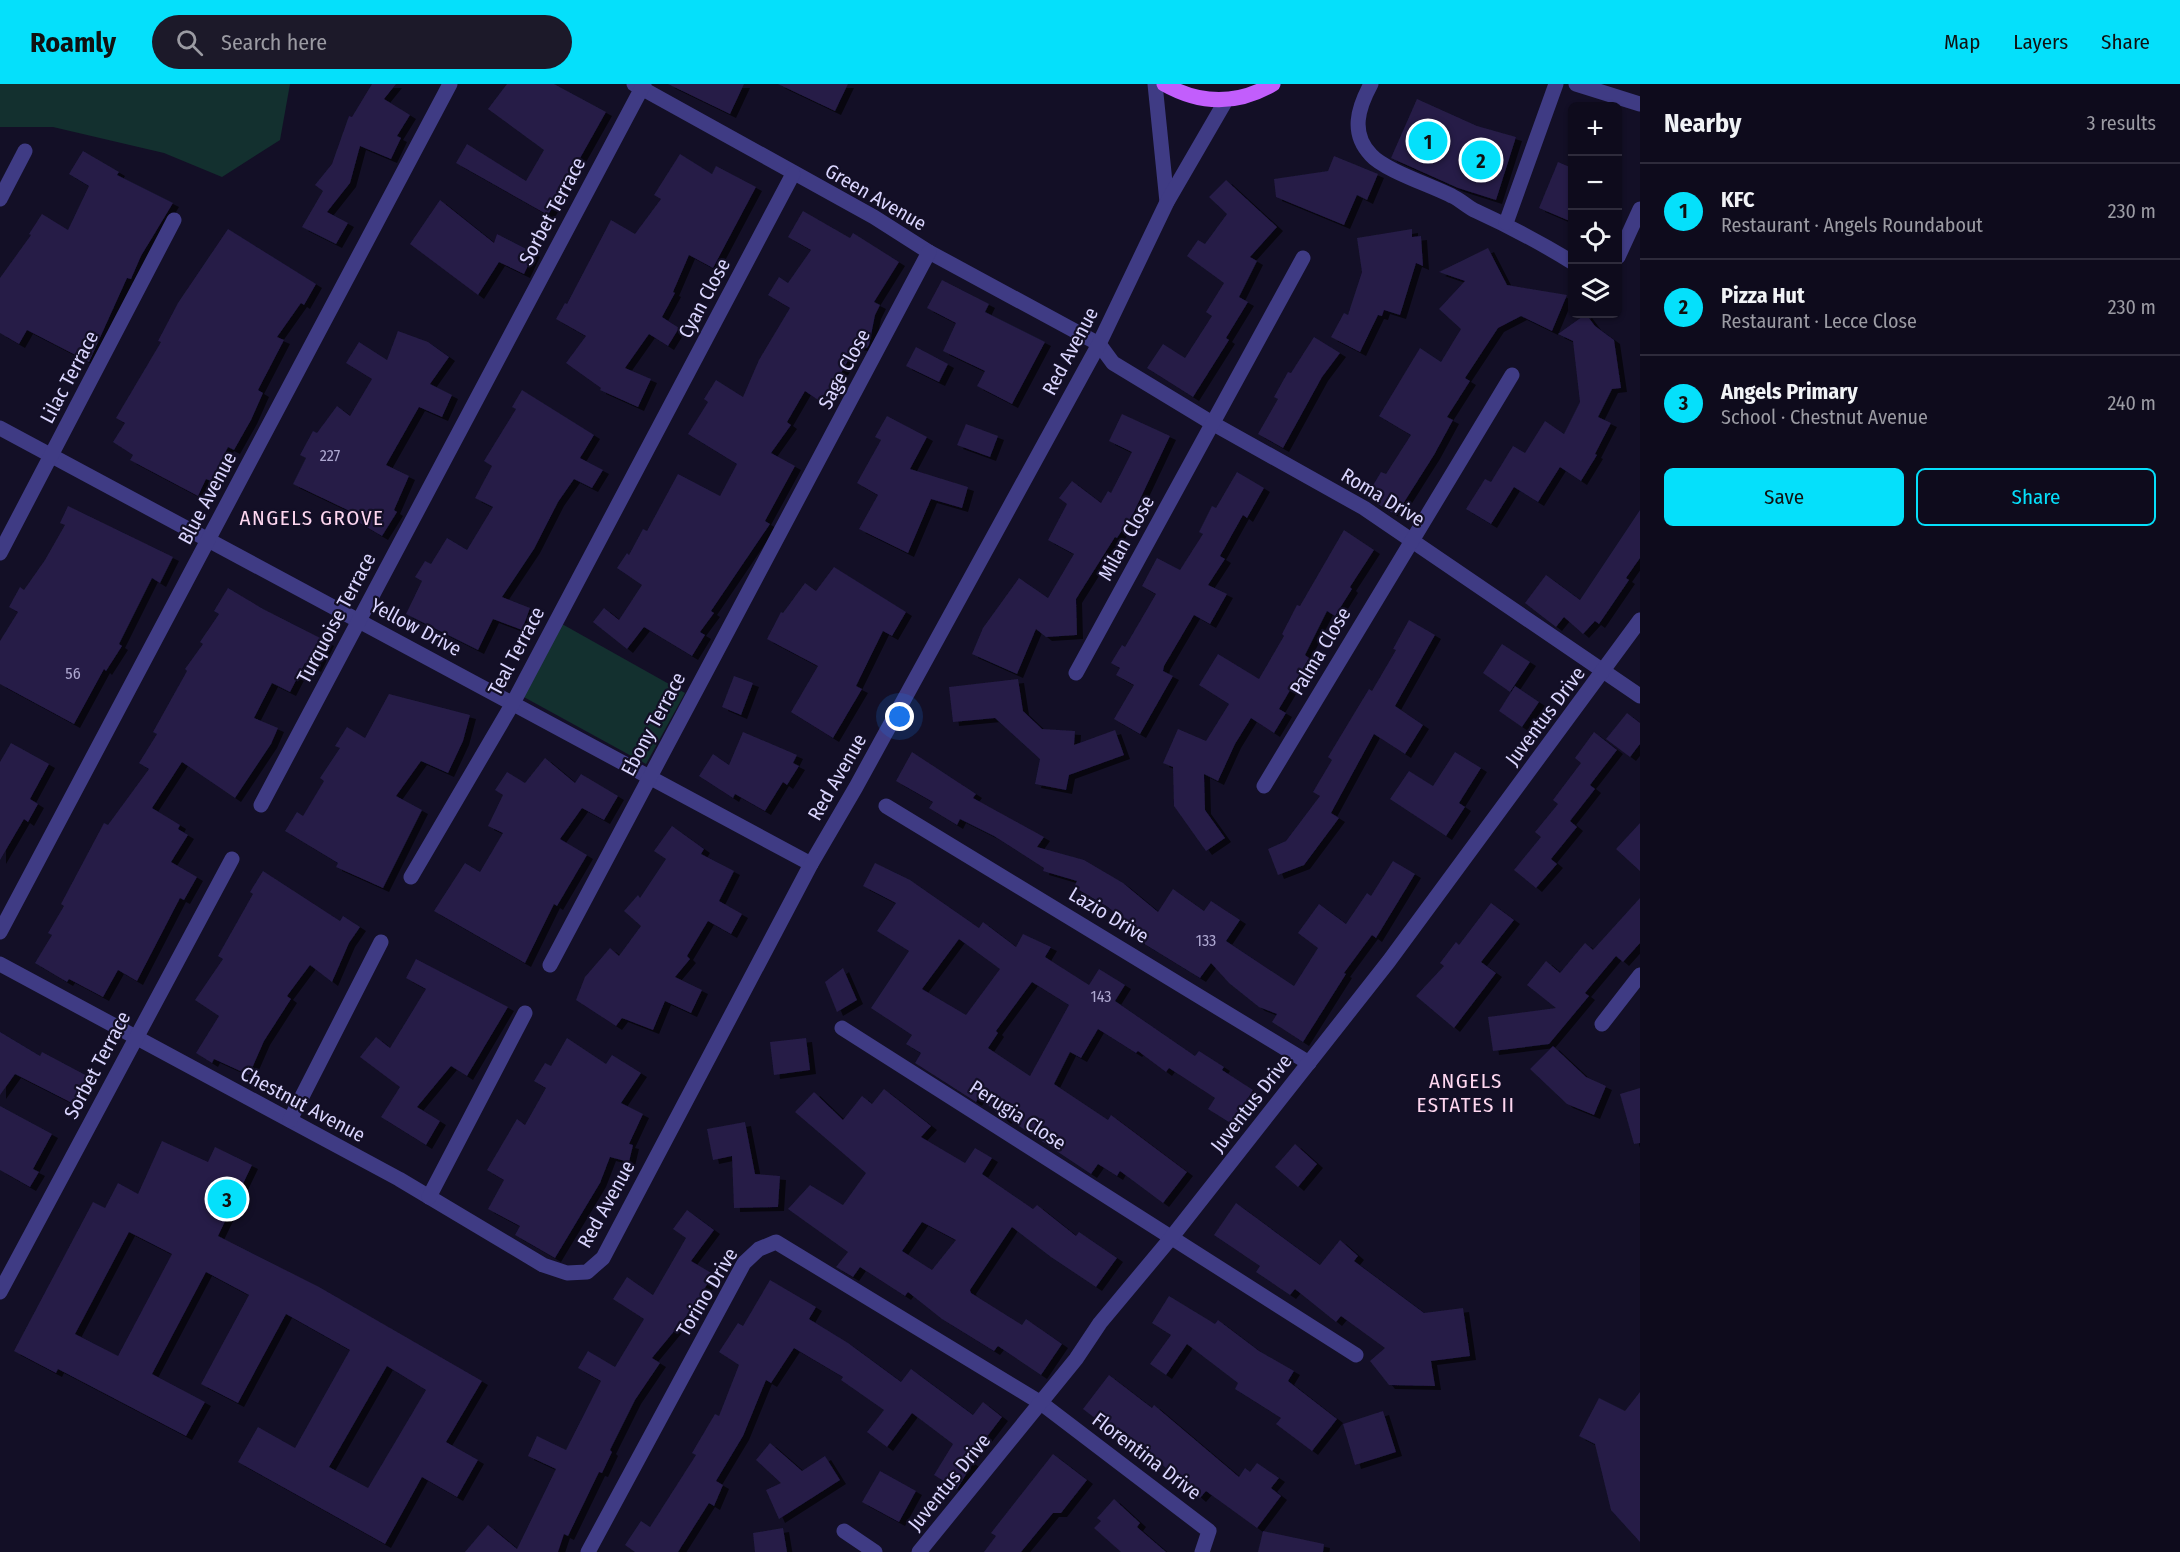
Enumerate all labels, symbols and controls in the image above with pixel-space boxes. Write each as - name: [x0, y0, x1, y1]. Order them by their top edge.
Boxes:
- search box: [152, 15, 572, 69]
- text: Roamly: [30, 26, 116, 59]
- icon: search: [173, 26, 206, 59]
- text: Search here: [221, 29, 327, 56]
- text: Map: [1944, 29, 1980, 55]
- text: Layers: [2013, 29, 2068, 55]
- text: Share: [2101, 29, 2150, 55]
- map controls: [1568, 102, 1622, 318]
- button: +: [1568, 102, 1622, 156]
- text: Nearby: [1664, 108, 1741, 139]
- text: 3 results: [2087, 111, 2156, 135]
- pin: 1: [1408, 118, 1448, 164]
- pin: 2: [1462, 138, 1500, 182]
- street label: Sorbet Terrace: [514, 153, 590, 269]
- button: −: [1568, 156, 1622, 210]
- street label: Green Avenue: [821, 158, 931, 236]
- text: KFC: [1721, 186, 1755, 213]
- text: 1: [1679, 199, 1688, 223]
- text: 230 m: [2108, 199, 2156, 223]
- button: locate: [1568, 210, 1622, 264]
- text: Restaurant · Angels Roundabout: [1721, 213, 1983, 237]
- street label: Cyan Close: [673, 254, 735, 342]
- button: layers: [1568, 264, 1622, 318]
- text: Pizza Hut: [1721, 282, 1805, 309]
- text: 2: [1679, 295, 1688, 319]
- text: 230 m: [2108, 295, 2156, 319]
- street label: Red Avenue: [1037, 303, 1103, 399]
- text: Restaurant · Lecce Close: [1721, 309, 1917, 333]
- street label: Sage Close: [813, 325, 875, 413]
- street label: Lilac Terrace: [35, 327, 103, 427]
- text: Angels Primary: [1721, 378, 1858, 405]
- text: 3: [1679, 391, 1688, 415]
- text: 240 m: [2107, 391, 2156, 415]
- text: School · Chestnut Avenue: [1721, 405, 1928, 429]
- house number: 227: [320, 446, 341, 465]
- street label: Blue Avenue: [173, 448, 241, 548]
- street label: Roma Drive: [1337, 463, 1429, 531]
- button: Save: [1664, 468, 1904, 526]
- button: Share: [1916, 468, 2156, 526]
- street label: Milan Close: [1093, 491, 1159, 585]
- district label: ANGELS GROVE: [240, 505, 384, 531]
- street label: Turquoise Terrace: [291, 549, 381, 687]
- street label: Yellow Drive: [366, 593, 466, 661]
- street label: Teal Terrace: [483, 603, 549, 699]
- street label: Palma Close: [1284, 603, 1356, 699]
- street label: Juventus Drive: [1500, 662, 1590, 770]
- house number: 56: [65, 664, 81, 683]
- street label: Ebony Terrace: [616, 668, 690, 780]
- your location: [885, 702, 914, 731]
- street label: Red Avenue: [803, 729, 871, 825]
- street label: Lazio Drive: [1065, 882, 1153, 948]
- house number: 133: [1196, 931, 1216, 950]
- house number: 143: [1091, 987, 1111, 1006]
- street label: Sorbet Terrace: [59, 1007, 135, 1123]
- street label: Juventus Drive: [1205, 1049, 1297, 1157]
- street label: Chestnut Avenue: [237, 1061, 369, 1147]
- district label: ANGELS ESTATES II: [1417, 1068, 1515, 1118]
- street label: Perugia Close: [965, 1075, 1071, 1155]
- street label: Red Avenue: [572, 1156, 640, 1252]
- pin: 3: [208, 1176, 246, 1222]
- street label: Torino Drive: [671, 1243, 743, 1341]
- street label: Florentina Drive: [1088, 1407, 1206, 1505]
- street label: Juventus Drive: [903, 1429, 995, 1535]

